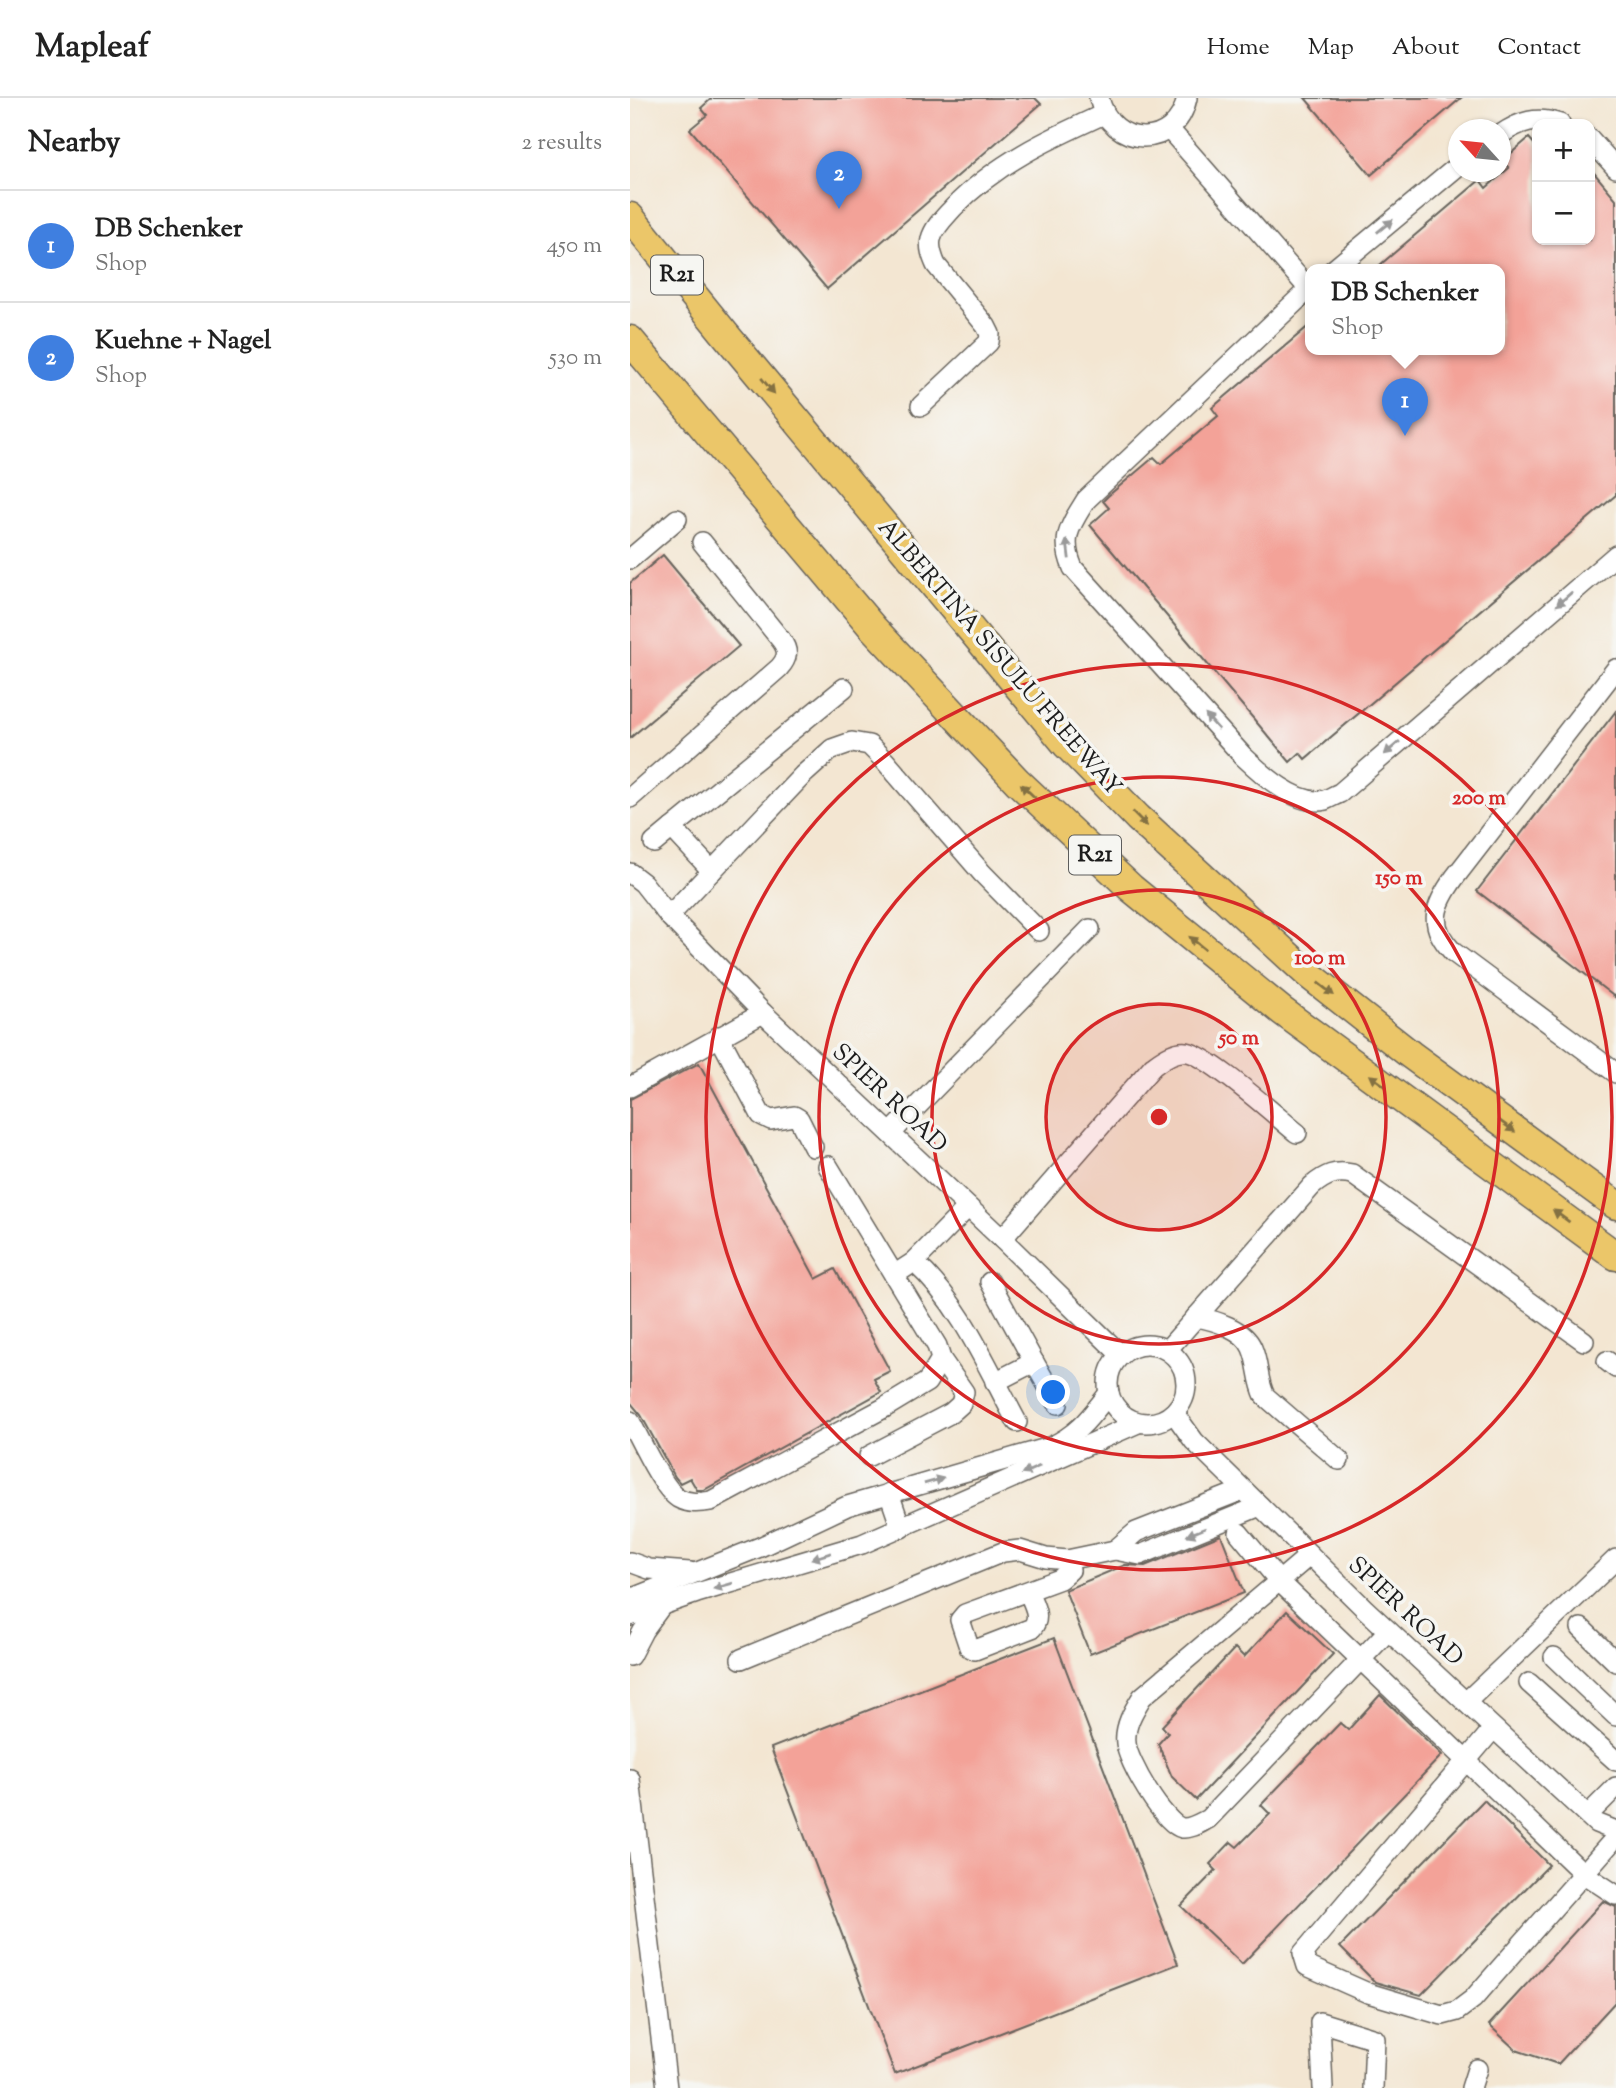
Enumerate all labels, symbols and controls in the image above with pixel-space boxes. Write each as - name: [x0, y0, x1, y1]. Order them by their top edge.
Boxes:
- text: Mapleaf: [35, 24, 149, 72]
- text: Home: [1207, 31, 1270, 65]
- text: Map: [1308, 31, 1354, 65]
- text: About: [1392, 31, 1459, 65]
- text: Contact: [1497, 31, 1581, 65]
- north arrow: [1448, 119, 1511, 182]
- map controls: [1532, 119, 1595, 245]
- button: +: [1532, 119, 1595, 182]
- text: Nearby: [28, 122, 120, 165]
- text: 2 results: [522, 127, 602, 160]
- pin: 2: [816, 151, 862, 209]
- button: −: [1532, 182, 1595, 245]
- text: DB Schenker: [95, 211, 243, 248]
- one-way arrow: [1376, 219, 1394, 234]
- text: 1: [47, 230, 55, 263]
- text: 450 m: [546, 230, 602, 263]
- text: Shop: [95, 248, 147, 281]
- road number: R21: [651, 256, 703, 294]
- popup: [1305, 264, 1505, 355]
- text: DB Schenker: [1331, 275, 1479, 312]
- text: Shop: [1331, 312, 1383, 345]
- text: Kuehne + Nagel: [95, 323, 271, 360]
- text: 2: [46, 342, 56, 375]
- text: 530 m: [549, 342, 602, 375]
- text: Shop: [95, 360, 147, 393]
- one-way arrow: [760, 378, 775, 395]
- pin: 1: [1382, 378, 1428, 436]
- street label: ALBERTINA SISULU FREEWAY: [869, 512, 1129, 804]
- one-way arrow: [1063, 538, 1074, 560]
- one-way arrow: [1556, 591, 1573, 606]
- one-way arrow: [1204, 713, 1220, 731]
- one-way arrow: [1383, 740, 1401, 756]
- one-way arrow: [1019, 783, 1037, 799]
- text: 200 m: [1452, 784, 1507, 814]
- one-way arrow: [1131, 810, 1148, 827]
- road number: R21: [1069, 835, 1121, 874]
- text: 150 m: [1375, 864, 1423, 894]
- one-way arrow: [1188, 936, 1206, 951]
- text: 100 m: [1295, 944, 1346, 974]
- one-way arrow: [1316, 981, 1334, 996]
- text: 50 m: [1217, 1024, 1260, 1054]
- street label: SPIER ROAD: [824, 1036, 954, 1162]
- one-way arrow: [1369, 1074, 1387, 1088]
- centre of rings: [1147, 1105, 1171, 1129]
- one-way arrow: [1498, 1119, 1516, 1133]
- one-way arrow: [1552, 1209, 1570, 1223]
- your location: [1036, 1375, 1070, 1409]
- one-way arrow: [1021, 1464, 1041, 1476]
- one-way arrow: [924, 1475, 945, 1485]
- one-way arrow: [1186, 1527, 1207, 1538]
- street label: SPIER ROAD: [1340, 1549, 1470, 1675]
- one-way arrow: [810, 1552, 831, 1562]
- one-way arrow: [712, 1581, 734, 1592]

